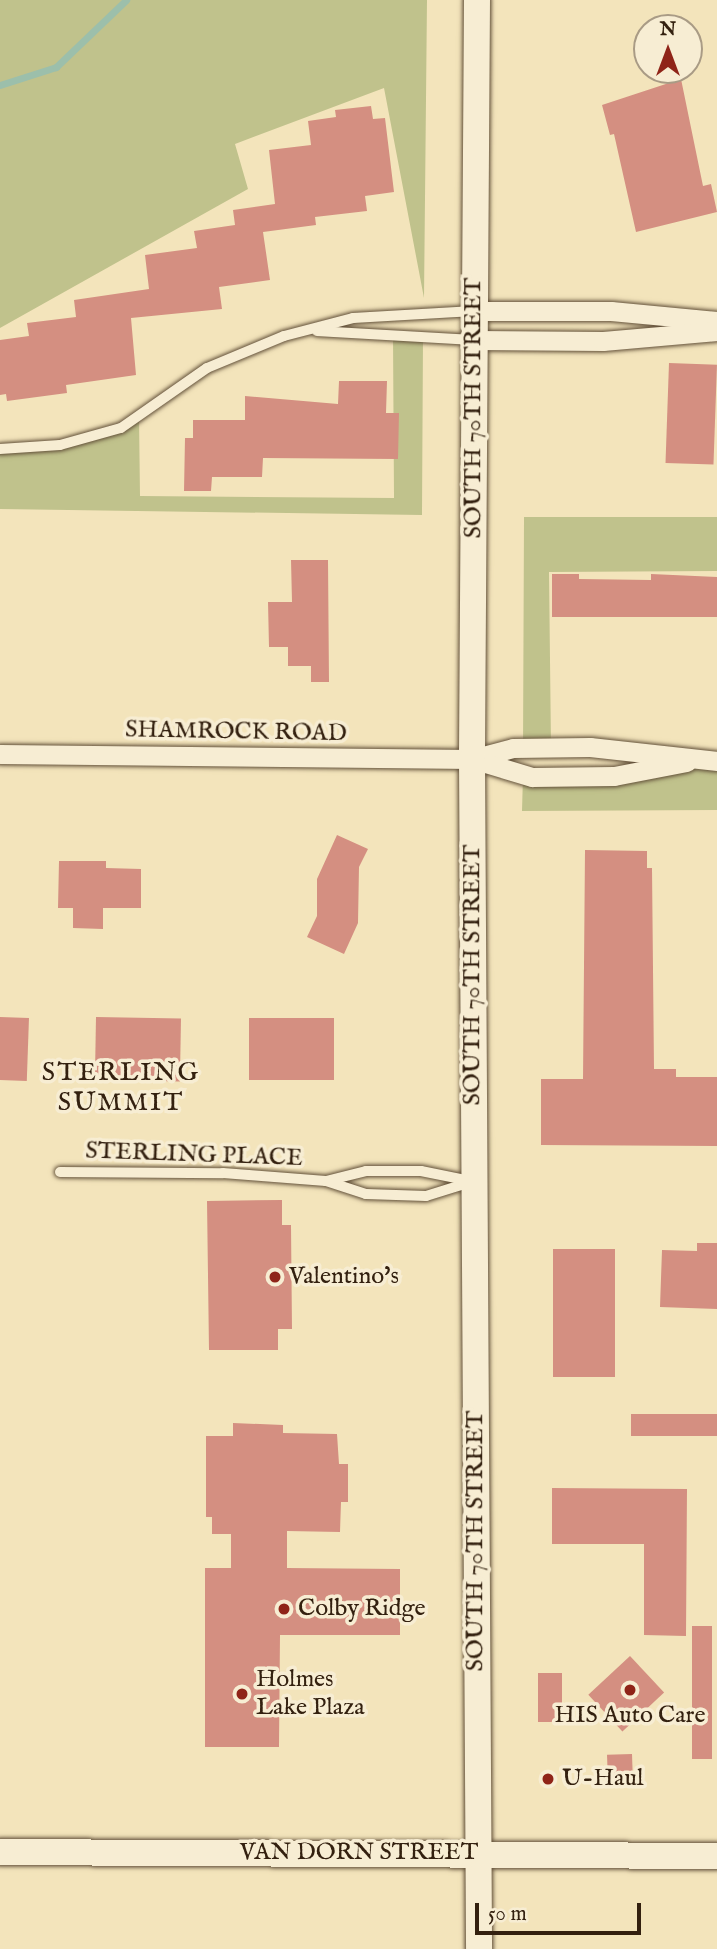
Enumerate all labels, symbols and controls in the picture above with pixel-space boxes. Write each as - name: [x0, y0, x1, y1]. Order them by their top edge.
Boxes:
- north arrow: [633, 14, 703, 84]
- text: N: [660, 18, 676, 42]
- street label: SOUTH 70TH STREET: [460, 278, 488, 538]
- street label: SHAMROCK ROAD: [125, 716, 347, 748]
- street label: SOUTH 70TH STREET: [459, 845, 487, 1105]
- district label: STERLING SUMMIT: [43, 1057, 199, 1118]
- street label: STERLING PLACE: [85, 1137, 303, 1173]
- place label: Valentino's: [289, 1263, 399, 1291]
- marker: Valentino's: [267, 1269, 283, 1285]
- street label: SOUTH 70TH STREET: [462, 1411, 490, 1671]
- place label: Colby Ridge: [298, 1595, 426, 1623]
- marker: Colby Ridge: [276, 1601, 292, 1617]
- place label: Holmes Lake Plaza: [256, 1666, 365, 1722]
- marker: HIS Auto Care: [622, 1682, 638, 1698]
- marker: Holmes Lake Plaza: [234, 1686, 250, 1702]
- place label: HIS Auto Care: [555, 1702, 705, 1730]
- place label: U-Haul: [562, 1765, 643, 1793]
- marker: U-Haul: [540, 1771, 556, 1787]
- street label: VAN DORN STREET: [240, 1839, 478, 1867]
- scale bar: [479, 1890, 645, 1934]
- text: 50 m: [488, 1901, 527, 1928]

